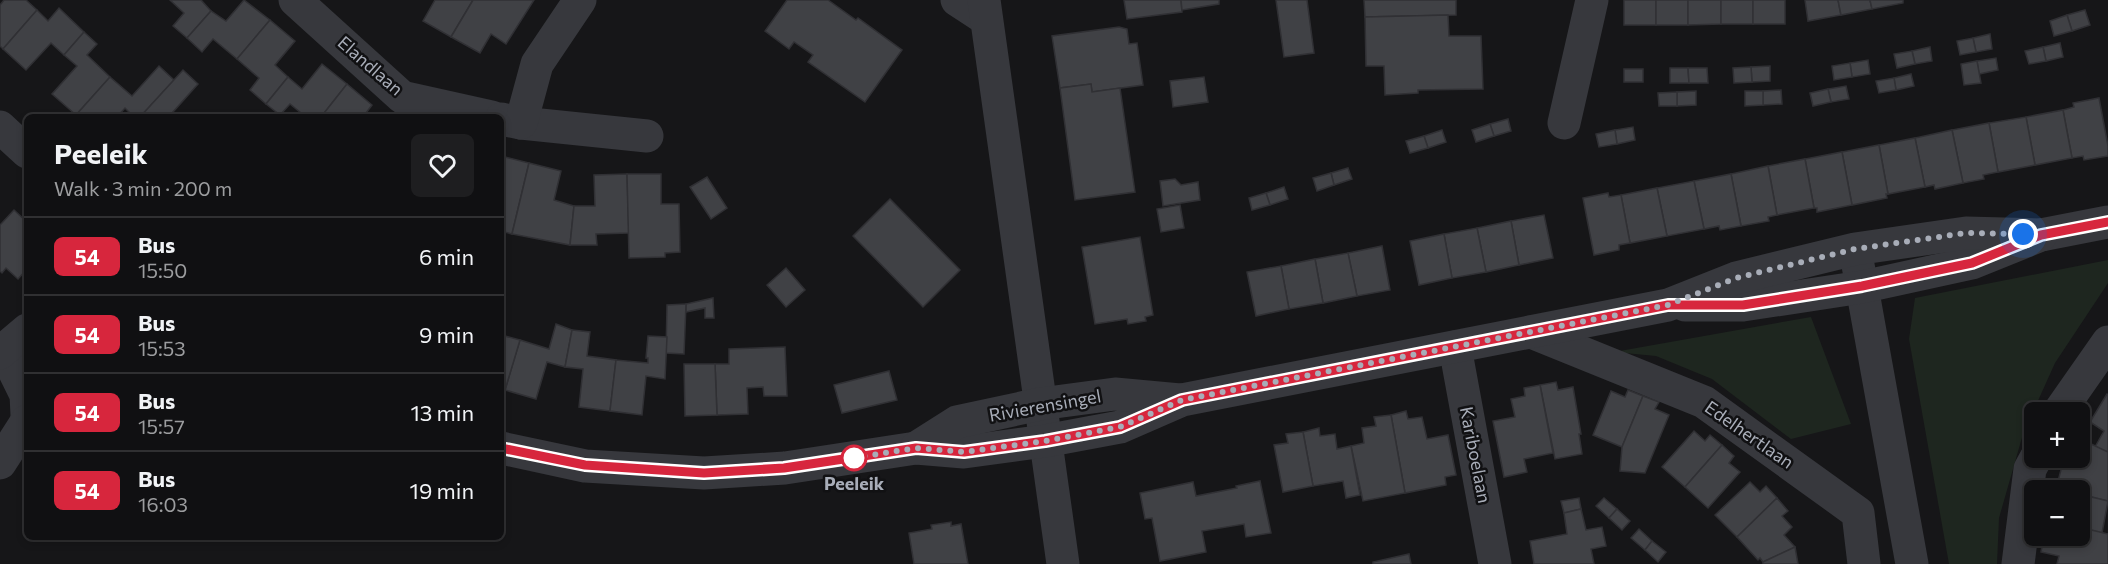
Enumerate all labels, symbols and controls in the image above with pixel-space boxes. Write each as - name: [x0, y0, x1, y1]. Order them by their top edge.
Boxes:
- street label: Elandlaan: [334, 31, 408, 99]
- button: heart: [411, 134, 474, 197]
- text: Peeleik: [54, 136, 148, 170]
- text: Walk · 3 min · 200 m: [54, 176, 232, 200]
- your location: [2008, 219, 2038, 249]
- text: Bus: [138, 231, 175, 258]
- text: 6 min: [419, 243, 474, 270]
- text: 54: [74, 244, 100, 269]
- text: 15:50: [138, 258, 187, 282]
- text: Bus: [138, 309, 175, 336]
- text: 9 min: [419, 321, 474, 348]
- text: 54: [74, 322, 100, 347]
- text: 15:53: [138, 336, 186, 360]
- street label: Rivierensingel: [987, 384, 1103, 426]
- text: Bus: [138, 387, 175, 414]
- street label: Edelhertlaan: [1701, 396, 1798, 473]
- text: 13 min: [410, 399, 474, 426]
- text: 54: [74, 400, 100, 425]
- map controls: [2024, 402, 2090, 546]
- button: +: [2024, 402, 2090, 468]
- street label: Kariboelaan: [1456, 405, 1496, 505]
- text: 15:57: [138, 414, 185, 438]
- marker: Peeleik: [841, 445, 867, 471]
- text: Bus: [138, 465, 175, 492]
- place label: Peeleik: [824, 472, 885, 494]
- text: 19 min: [410, 477, 474, 504]
- text: 54: [74, 478, 100, 503]
- button: −: [2024, 480, 2090, 546]
- text: 16:03: [138, 492, 188, 516]

